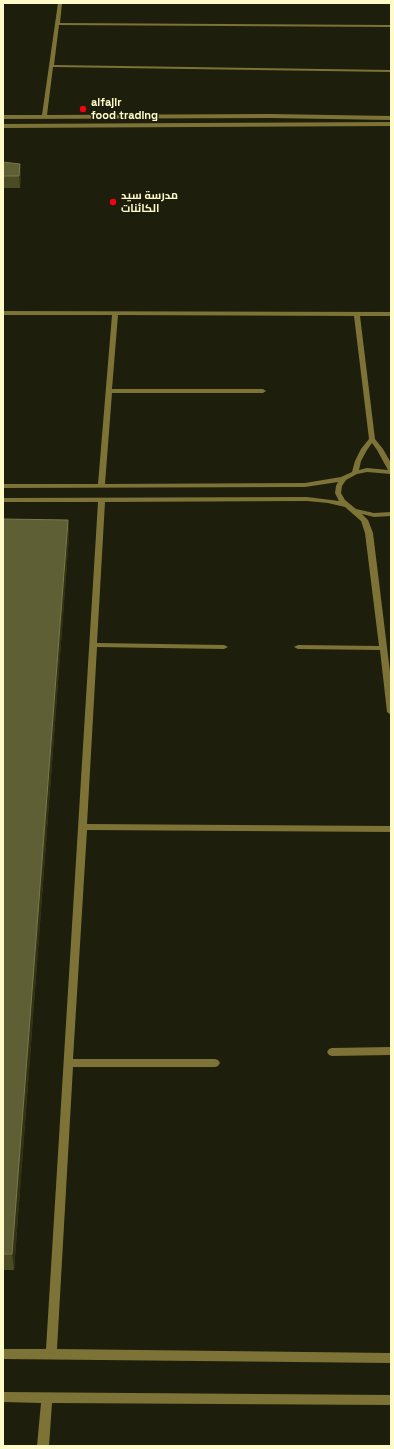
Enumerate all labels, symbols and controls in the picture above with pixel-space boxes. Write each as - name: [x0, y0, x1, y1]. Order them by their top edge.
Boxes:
- place label: alfajir food trading: [91, 96, 158, 122]
- marker: alfajir food trading: [78, 104, 88, 114]
- place label: مدرسة سيد الكائنات: [121, 189, 178, 215]
- marker: مدرسة سيد الكائنات: [108, 197, 118, 207]

